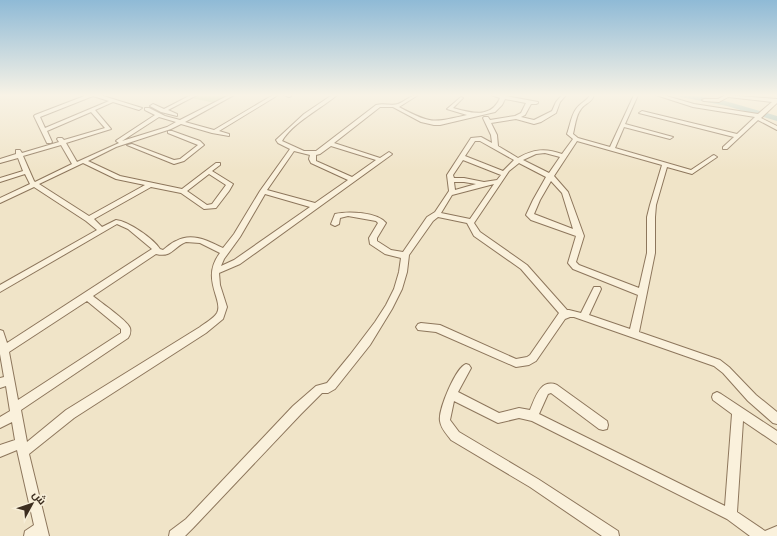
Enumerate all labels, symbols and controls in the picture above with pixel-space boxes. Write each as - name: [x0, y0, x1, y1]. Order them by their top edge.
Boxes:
- north arrow: [12, 484, 52, 524]
- text: ش: [30, 488, 49, 507]

